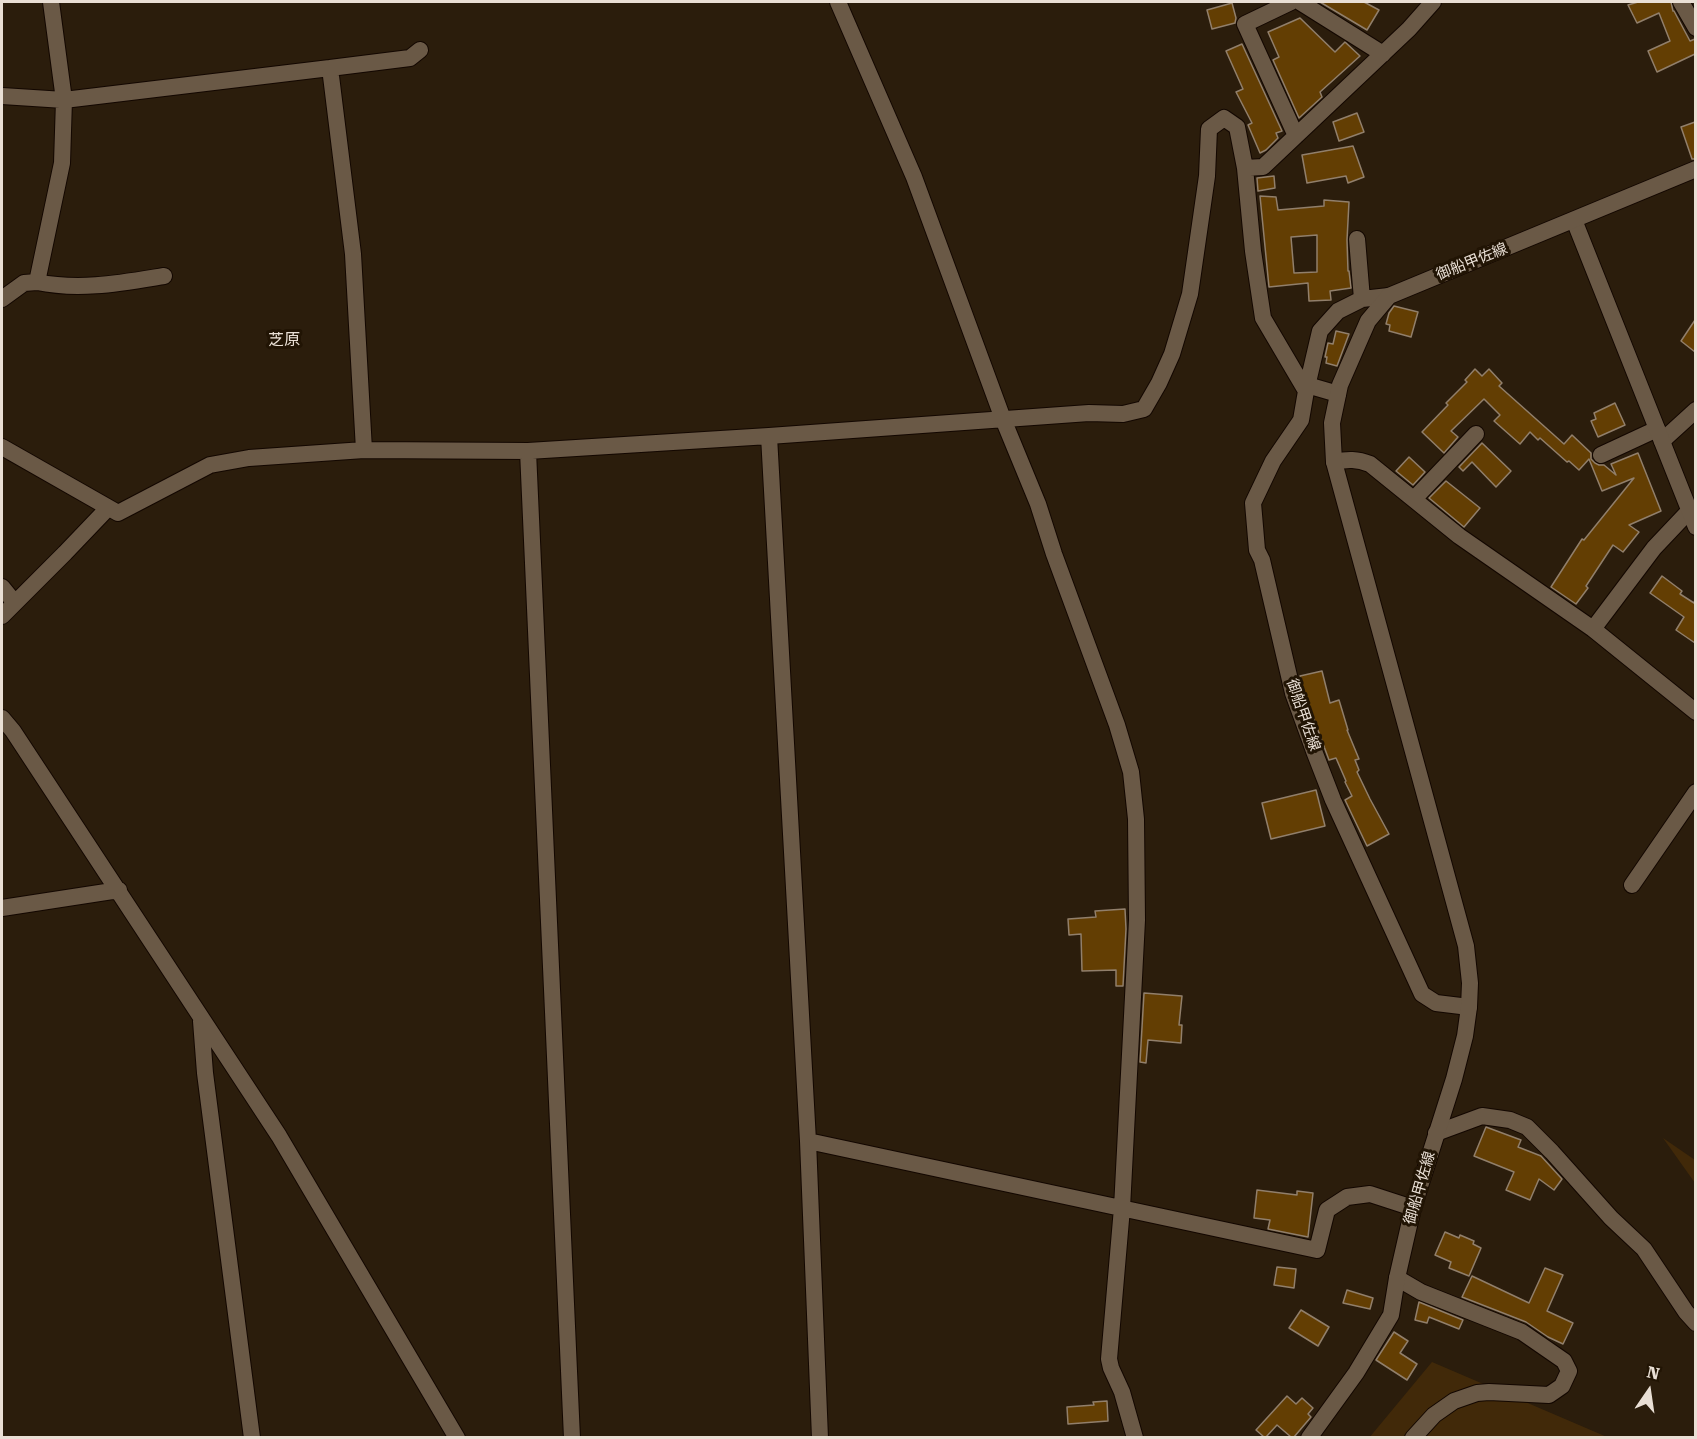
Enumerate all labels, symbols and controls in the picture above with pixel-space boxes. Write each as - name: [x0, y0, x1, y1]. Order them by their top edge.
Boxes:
- street label: 御船甲佐線: [1434, 240, 1510, 284]
- district label: 芝原: [268, 330, 300, 350]
- street label: 御船甲佐線: [1282, 677, 1324, 753]
- street label: 御船甲佐線: [1401, 1149, 1439, 1227]
- north arrow: [1619, 1361, 1679, 1421]
- text: N: [1645, 1362, 1661, 1384]

